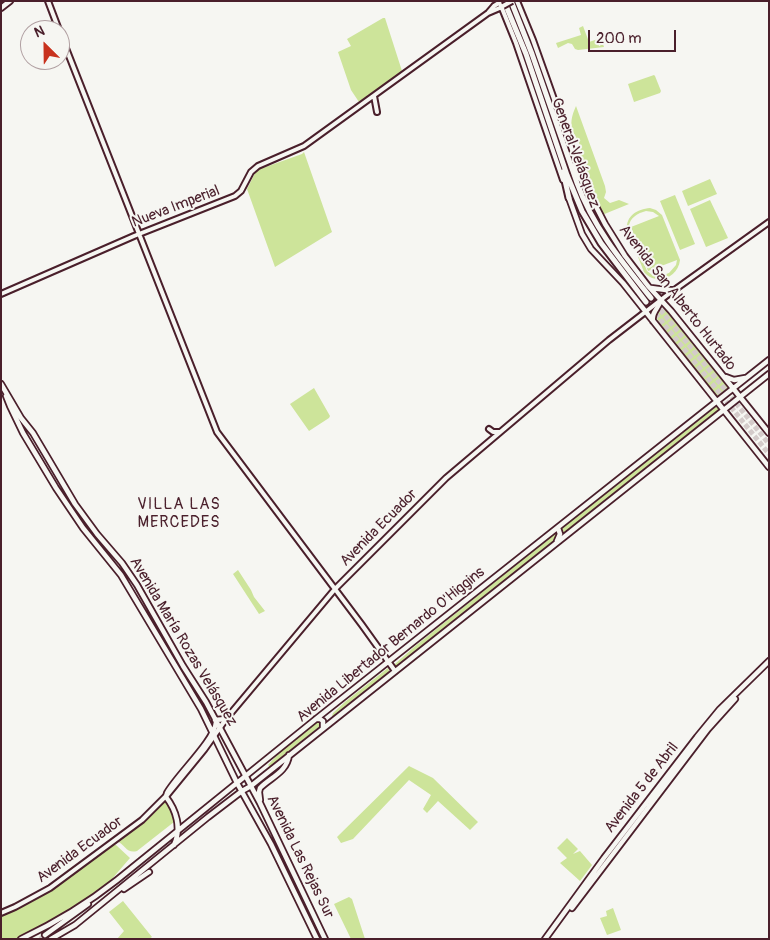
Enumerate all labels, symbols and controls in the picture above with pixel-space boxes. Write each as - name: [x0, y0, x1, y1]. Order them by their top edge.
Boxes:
- north arrow: [20, 20, 70, 70]
- scale bar: [590, 20, 678, 52]
- text: N: [32, 22, 47, 41]
- text: 200 m: [596, 29, 641, 48]
- street label: General Velásquez: [547, 96, 603, 210]
- street label: Nueva Imperial: [130, 182, 222, 232]
- street label: Avenida San Alberto Hurtado: [615, 222, 739, 374]
- street label: Avenida Ecuador: [337, 486, 421, 570]
- district label: VILLA LAS MERCEDES: [136, 495, 222, 533]
- street label: Avenida María Rozas Velásquez: [125, 554, 241, 730]
- street label: Avenida Libertador Bernardo O'Higgins: [293, 564, 489, 726]
- street label: Avenida 5 de Abril: [601, 739, 683, 837]
- street label: Avenida Las Rejas Sur: [262, 792, 338, 922]
- street label: Avenida Ecuador: [34, 813, 126, 887]

